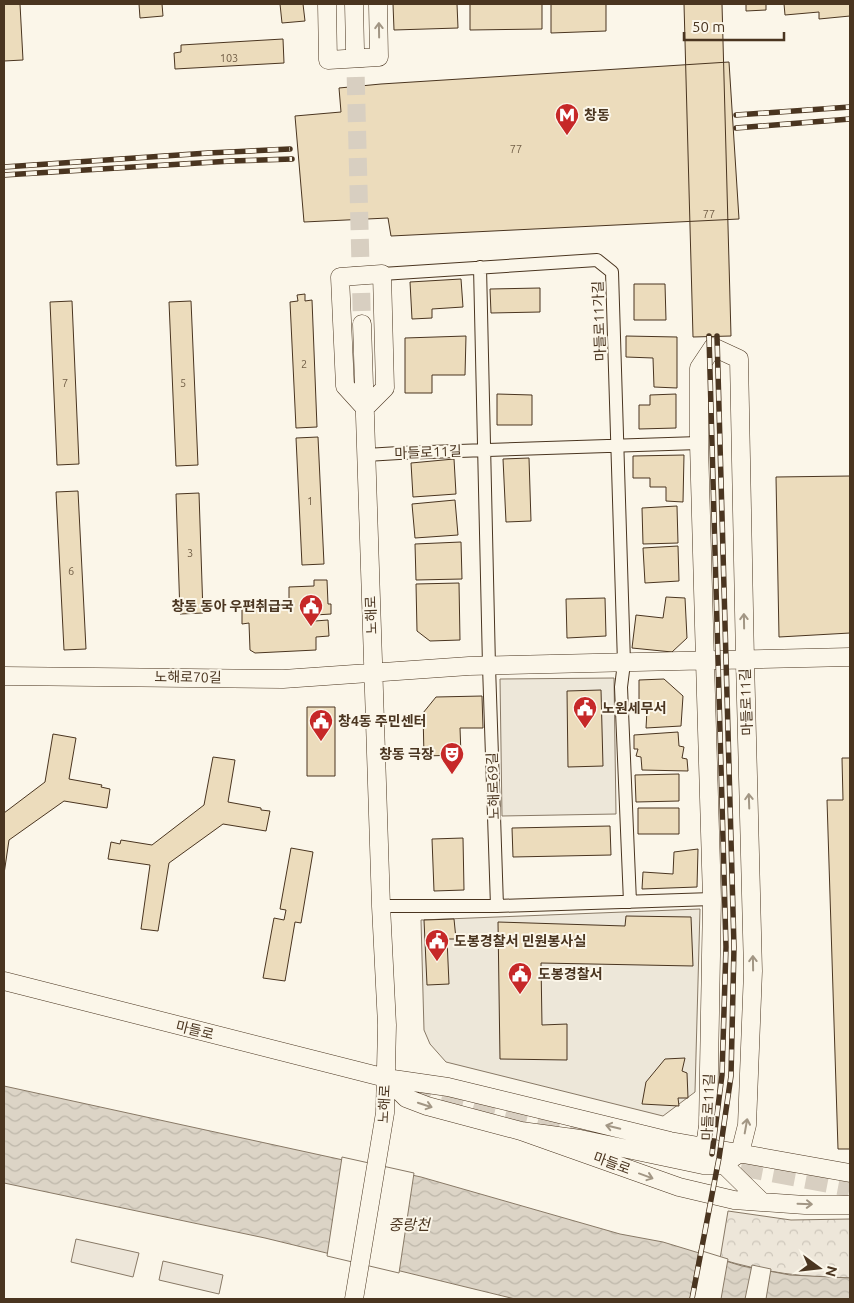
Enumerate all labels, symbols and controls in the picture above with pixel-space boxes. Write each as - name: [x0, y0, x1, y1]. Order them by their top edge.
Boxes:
- scale bar: [684, 10, 784, 42]
- text: 50 m: [692, 18, 725, 35]
- one-way arrow: [374, 23, 383, 39]
- house number: 103: [220, 52, 238, 64]
- metro station icon: 창동: [554, 102, 580, 136]
- place label: 창동: [584, 107, 610, 123]
- house number: 77: [510, 143, 522, 155]
- house number: 77: [703, 208, 715, 220]
- street label: 마들로11가길: [590, 281, 608, 361]
- house number: 2: [301, 358, 307, 370]
- house number: 7: [62, 377, 68, 389]
- house number: 5: [180, 377, 186, 389]
- street label: 마들로11길: [394, 443, 462, 461]
- house number: 1: [307, 495, 313, 507]
- house number: 3: [187, 547, 193, 559]
- house number: 6: [68, 565, 74, 577]
- public building icon: 창동 동아 우편취급국: [298, 593, 324, 627]
- street label: 노해로: [362, 595, 380, 635]
- place label: 창동 동아 우편취급국: [171, 598, 294, 614]
- one-way arrow: [740, 613, 749, 629]
- street label: 노해로70길: [154, 668, 222, 686]
- street label: 마들로11길: [737, 668, 755, 736]
- public building icon: 노원세무서: [572, 695, 598, 729]
- place label: 노원세무서: [602, 700, 666, 716]
- public building icon: 창4동 주민센터: [308, 708, 334, 742]
- place label: 창4동 주민센터: [338, 713, 427, 729]
- theatre icon: 창동 극장: [439, 741, 465, 775]
- place label: 창동 극장: [379, 746, 434, 762]
- street label: 노해로69길: [484, 752, 502, 820]
- one-way arrow: [744, 793, 754, 810]
- public building icon: 도봉경찰서 민원봉사실: [424, 928, 450, 962]
- place label: 도봉경찰서 민원봉사실: [454, 933, 586, 949]
- one-way arrow: [748, 956, 758, 972]
- public building icon: 도봉경찰서: [507, 961, 533, 995]
- place label: 도봉경찰서: [538, 966, 602, 982]
- street label: 마들로: [174, 1018, 216, 1042]
- street label: 마들로11길: [699, 1073, 717, 1141]
- street label: 노해로: [375, 1084, 393, 1124]
- one-way arrow: [417, 1101, 432, 1110]
- one-way arrow: [742, 1118, 751, 1134]
- one-way arrow: [606, 1122, 622, 1131]
- street label: 마들로: [591, 1149, 633, 1177]
- one-way arrow: [638, 1172, 653, 1181]
- one-way arrow: [797, 1200, 813, 1209]
- water label: 중랑천: [388, 1216, 432, 1233]
- north arrow: [794, 1243, 844, 1293]
- text: N: [822, 1264, 841, 1278]

